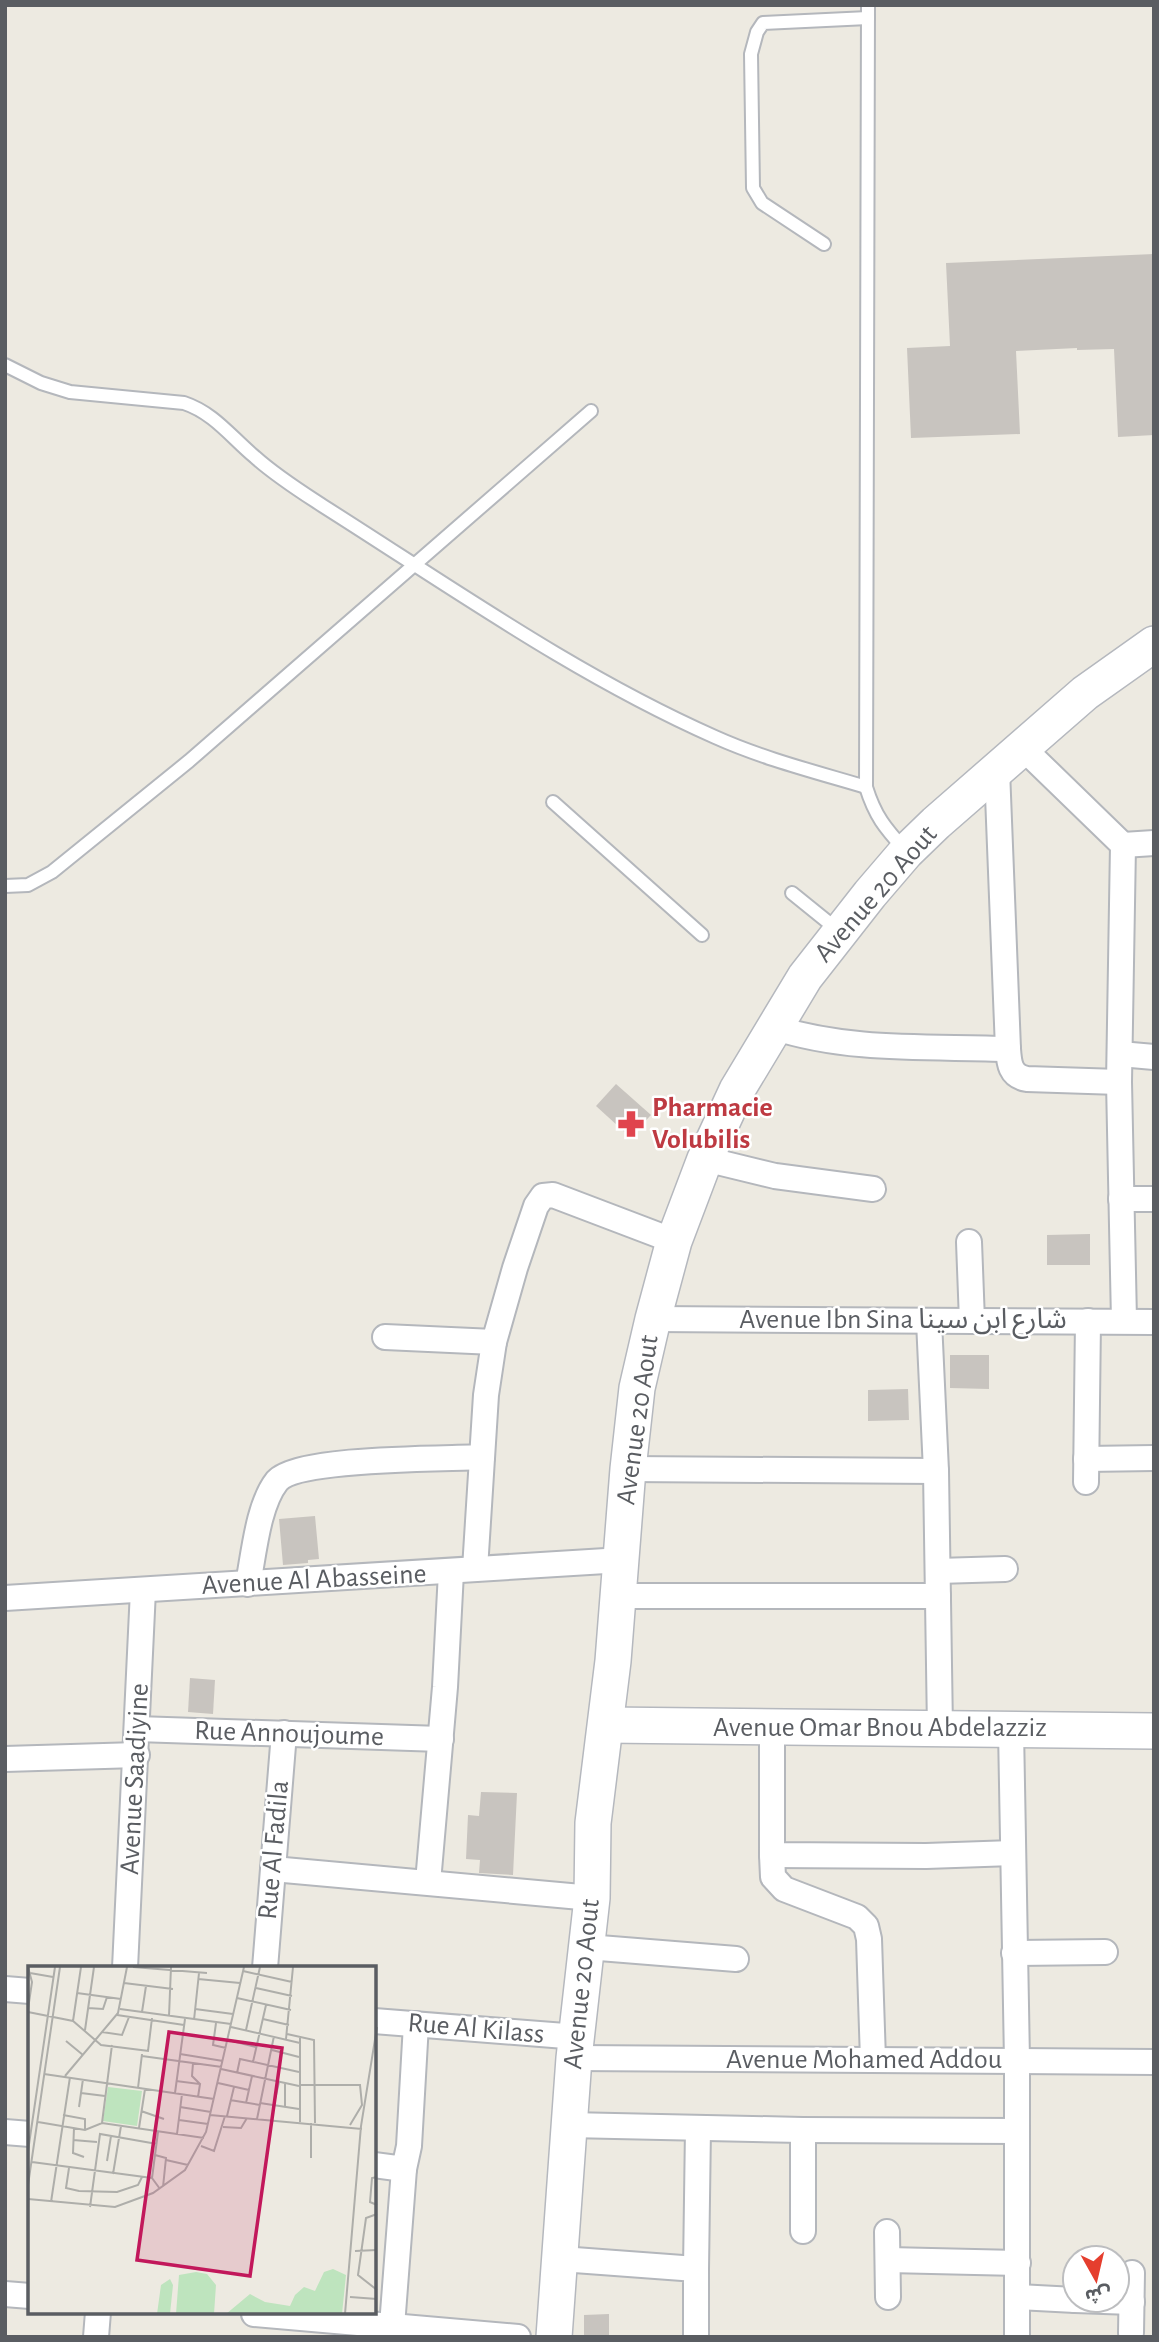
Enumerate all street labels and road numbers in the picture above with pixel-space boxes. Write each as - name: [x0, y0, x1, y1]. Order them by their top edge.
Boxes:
- street label: Avenue 20 Aout: [809, 820, 943, 968]
- street label: Avenue Ibn Sina شارع ابن سينا: [739, 1306, 1067, 1339]
- street label: Avenue 20 Aout: [612, 1333, 664, 1507]
- street label: Avenue Al Abasseine: [201, 1560, 427, 1600]
- street label: Avenue Saadiyine: [116, 1682, 154, 1876]
- street label: Avenue Omar Bnou Abdelazziz: [713, 1714, 1047, 1742]
- street label: Rue Annoujoume: [194, 1717, 384, 1751]
- street label: Rue Al Fadila: [254, 1779, 294, 1921]
- street label: Avenue 20 Aout: [559, 1897, 605, 2071]
- street label: Rue Al Kilass: [406, 2009, 546, 2049]
- street label: Avenue Mohamed Addou: [726, 2046, 1002, 2074]

